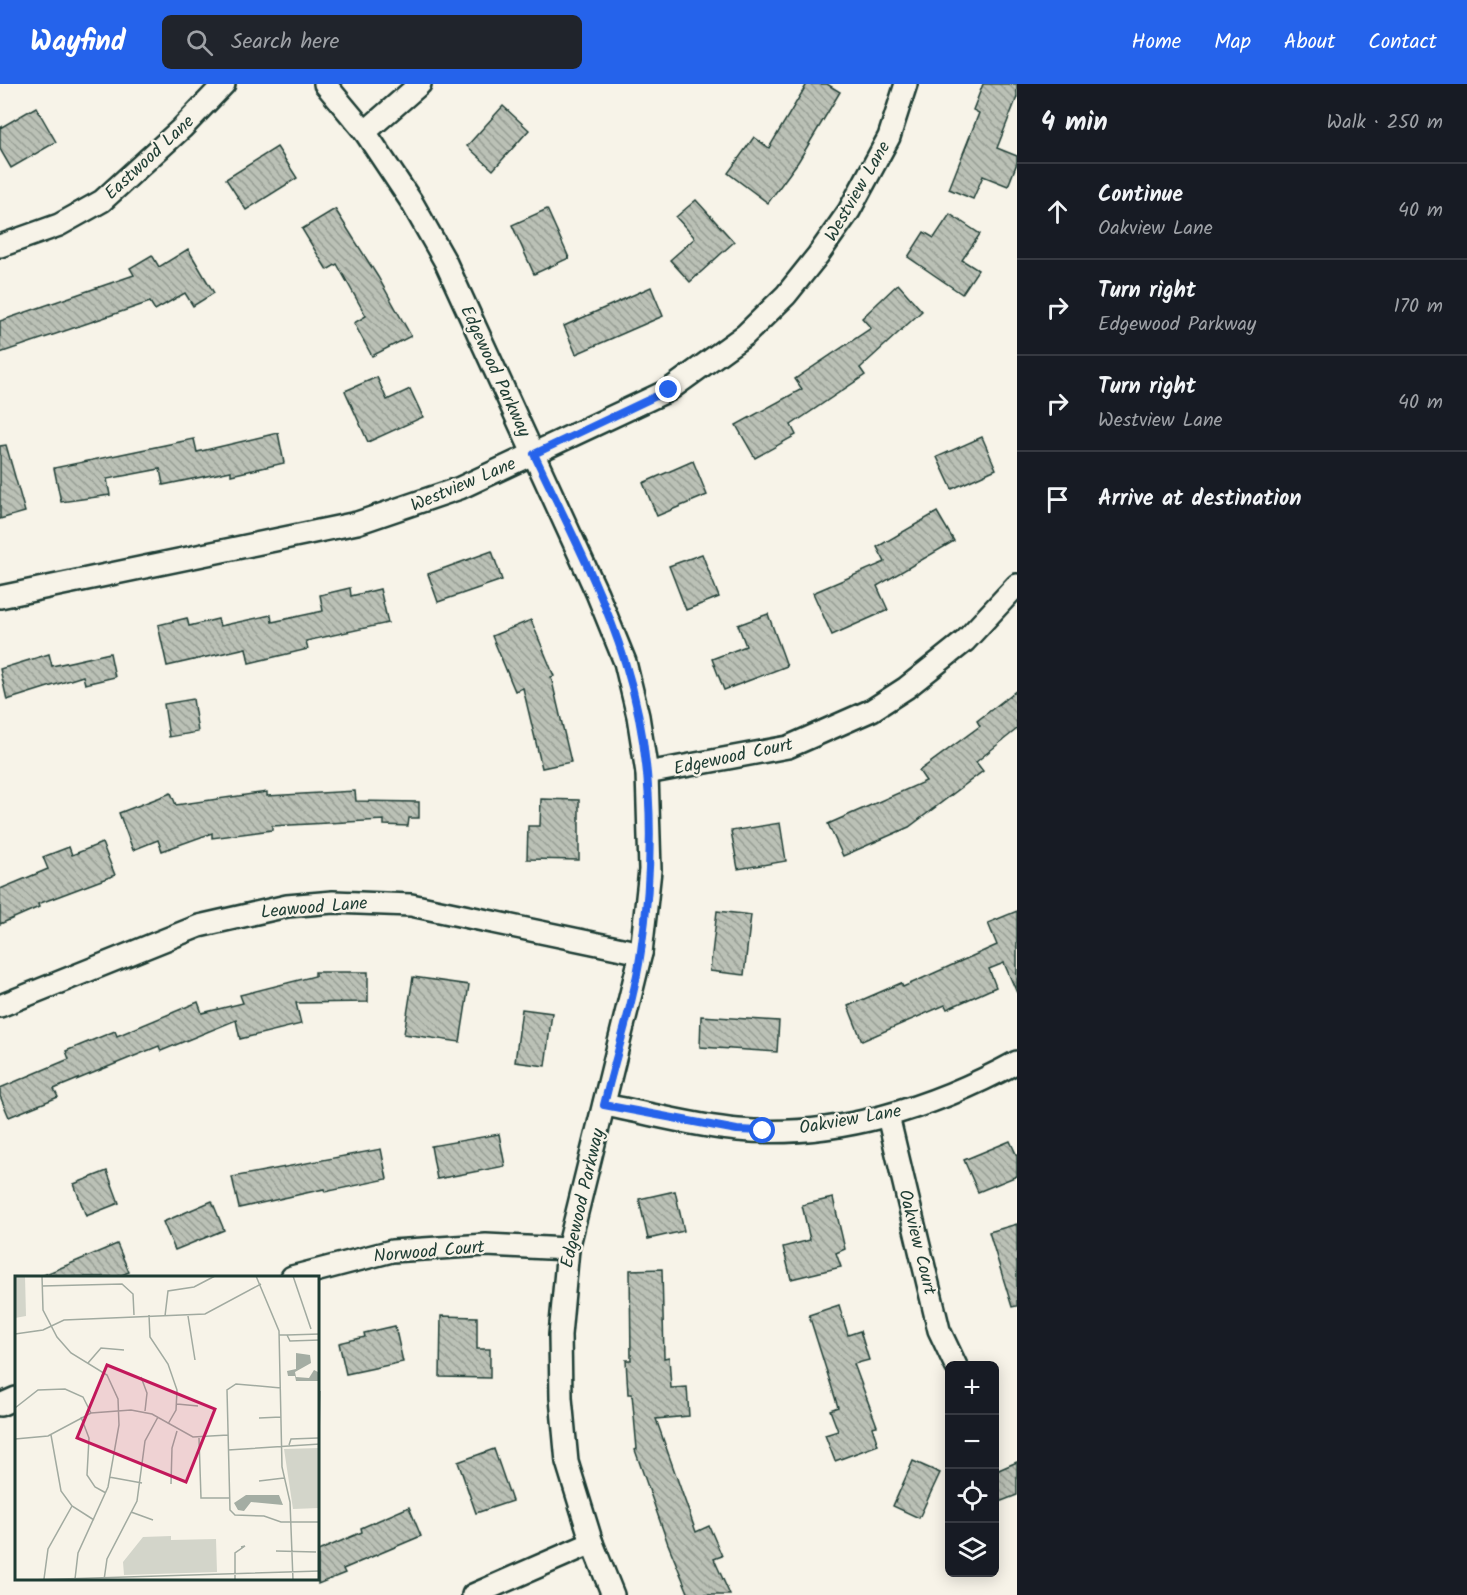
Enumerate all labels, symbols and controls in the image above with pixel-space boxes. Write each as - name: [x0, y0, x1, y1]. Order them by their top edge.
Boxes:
- search box: [162, 15, 582, 69]
- text: Wayfind: [30, 20, 126, 65]
- text: Search here: [231, 25, 339, 60]
- icon: search: [183, 26, 216, 59]
- text: Home: [1132, 26, 1181, 59]
- text: Map: [1214, 26, 1251, 59]
- text: About: [1284, 26, 1335, 59]
- text: Contact: [1368, 26, 1437, 59]
- text: 4 min: [1041, 102, 1108, 144]
- text: Walk · 250 m: [1327, 107, 1443, 139]
- street label: Eastwood Lane: [98, 109, 202, 208]
- street label: Westview Lane: [818, 136, 899, 248]
- text: Continue: [1098, 178, 1183, 213]
- icon: ahead: [1041, 195, 1074, 228]
- text: 40 m: [1398, 195, 1443, 227]
- text: Oakview Lane: [1098, 213, 1213, 245]
- text: Turn right: [1098, 274, 1196, 309]
- icon: right: [1041, 291, 1074, 324]
- text: 170 m: [1394, 291, 1443, 323]
- street label: Edgewood Parkway: [451, 301, 538, 443]
- text: Edgewood Parkway: [1098, 309, 1256, 341]
- text: Turn right: [1098, 370, 1196, 405]
- route end: [655, 376, 681, 402]
- icon: right: [1041, 387, 1074, 420]
- text: 40 m: [1398, 387, 1443, 419]
- text: Westview Lane: [1098, 405, 1223, 437]
- street label: Westview Lane: [406, 450, 521, 521]
- text: Arrive at destination: [1098, 482, 1301, 517]
- icon: arrive: [1041, 483, 1074, 516]
- street label: Edgewood Court: [671, 730, 797, 784]
- street label: Leawood Lane: [260, 889, 369, 928]
- street label: Oakview Lane: [797, 1097, 904, 1144]
- route start: [749, 1117, 775, 1143]
- street label: Edgewood Parkway: [553, 1125, 614, 1271]
- street label: Oakview Court: [889, 1187, 944, 1299]
- street label: Norwood Court: [372, 1233, 487, 1272]
- inset map: [15, 1276, 320, 1580]
- map controls: [945, 1361, 999, 1577]
- button: +: [945, 1361, 999, 1415]
- button: −: [945, 1415, 999, 1469]
- button: locate: [945, 1469, 999, 1523]
- button: layers: [945, 1523, 999, 1577]

